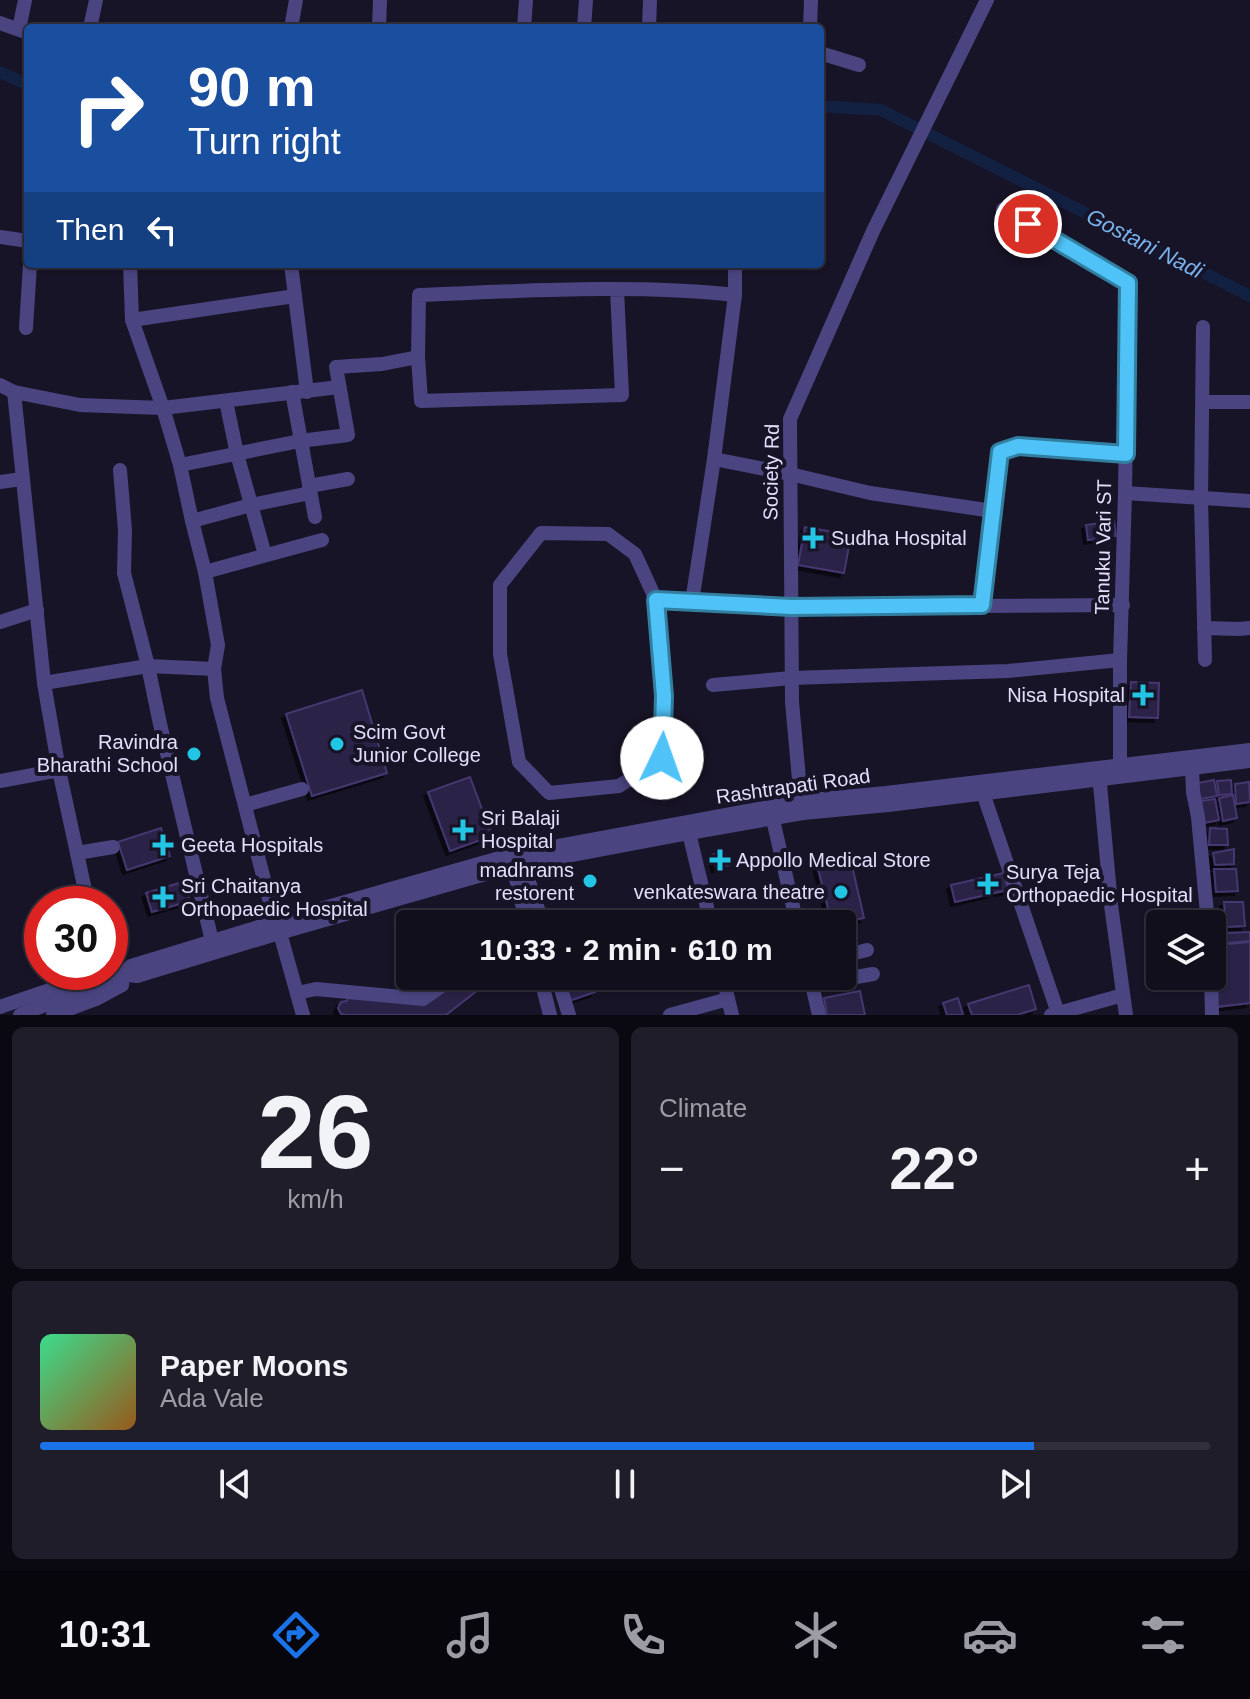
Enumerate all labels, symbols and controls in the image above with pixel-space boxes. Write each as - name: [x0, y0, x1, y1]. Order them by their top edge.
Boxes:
- text: 90 m: [188, 55, 316, 118]
- icon: right: [56, 56, 160, 160]
- text: Turn right: [188, 121, 341, 162]
- pin: [994, 190, 1062, 258]
- icon: arrive: [1006, 202, 1050, 246]
- water label: Gostani Nadi: [1082, 203, 1208, 284]
- icon: left: [140, 208, 184, 252]
- text: Then: [56, 213, 124, 246]
- street label: Society Rd: [759, 423, 783, 521]
- street label: Tanuku Vari ST: [1091, 479, 1115, 615]
- marker: Sudha Hospital: [802, 527, 824, 549]
- place label: Sudha Hospital: [831, 527, 967, 549]
- place label: Nisa Hospital: [1007, 684, 1125, 706]
- marker: Nisa Hospital: [1132, 684, 1154, 706]
- position arrow: [620, 716, 704, 800]
- place label: Scim Govt Junior College: [353, 721, 481, 766]
- place label: Ravindra Bharathi School: [37, 731, 179, 776]
- marker: Scim Govt Junior College: [328, 735, 346, 753]
- marker: Ravindra Bharathi School: [185, 745, 203, 763]
- street label: Rashtrapati Road: [714, 764, 872, 808]
- place label: Sri Balaji Hospital: [481, 807, 560, 852]
- marker: Sri Balaji Hospital: [452, 819, 474, 841]
- marker: Geeta Hospitals: [152, 834, 174, 856]
- place label: Geeta Hospitals: [181, 834, 323, 856]
- place label: Appollo Medical Store: [736, 849, 931, 871]
- marker: Appollo Medical Store: [711, 851, 729, 869]
- place label: madhrams restorent: [480, 859, 574, 904]
- place label: Surya Teja Orthopaedic Hospital: [1006, 861, 1193, 906]
- marker: madhrams restorent: [581, 872, 599, 890]
- marker: Surya Teja Orthopaedic Hospital: [977, 873, 999, 895]
- place label: Sri Chaitanya Orthopaedic Hospital: [181, 875, 368, 920]
- place label: venkateswara theatre: [634, 881, 825, 903]
- marker: venkateswara theatre: [832, 883, 850, 901]
- speed limit sign: 30: [24, 886, 128, 990]
- marker: Sri Chaitanya Orthopaedic Hospital: [152, 886, 174, 908]
- map controls: [1146, 910, 1226, 990]
- button: layers: [1146, 910, 1226, 990]
- text: 10:33 · 2 min · 610 m: [479, 933, 773, 966]
- text: 26: [258, 1074, 373, 1190]
- text: Climate: [659, 1093, 747, 1123]
- text: 22°: [889, 1135, 980, 1202]
- text: −: [659, 1144, 685, 1193]
- text: +: [1184, 1144, 1210, 1193]
- text: km/h: [287, 1184, 344, 1214]
- text: Paper Moons: [160, 1349, 348, 1382]
- text: Ada Vale: [160, 1383, 264, 1413]
- icon: previous: [213, 1462, 257, 1506]
- icon: pause: [603, 1462, 647, 1506]
- icon: next: [993, 1462, 1037, 1506]
- icon: directions: [268, 1607, 324, 1663]
- icon: music: [442, 1607, 498, 1663]
- icon: phone: [615, 1607, 671, 1663]
- icon: climate: [788, 1607, 844, 1663]
- icon: car: [962, 1607, 1018, 1663]
- icon: filters: [1135, 1607, 1191, 1663]
- text: 10:31: [59, 1614, 151, 1655]

